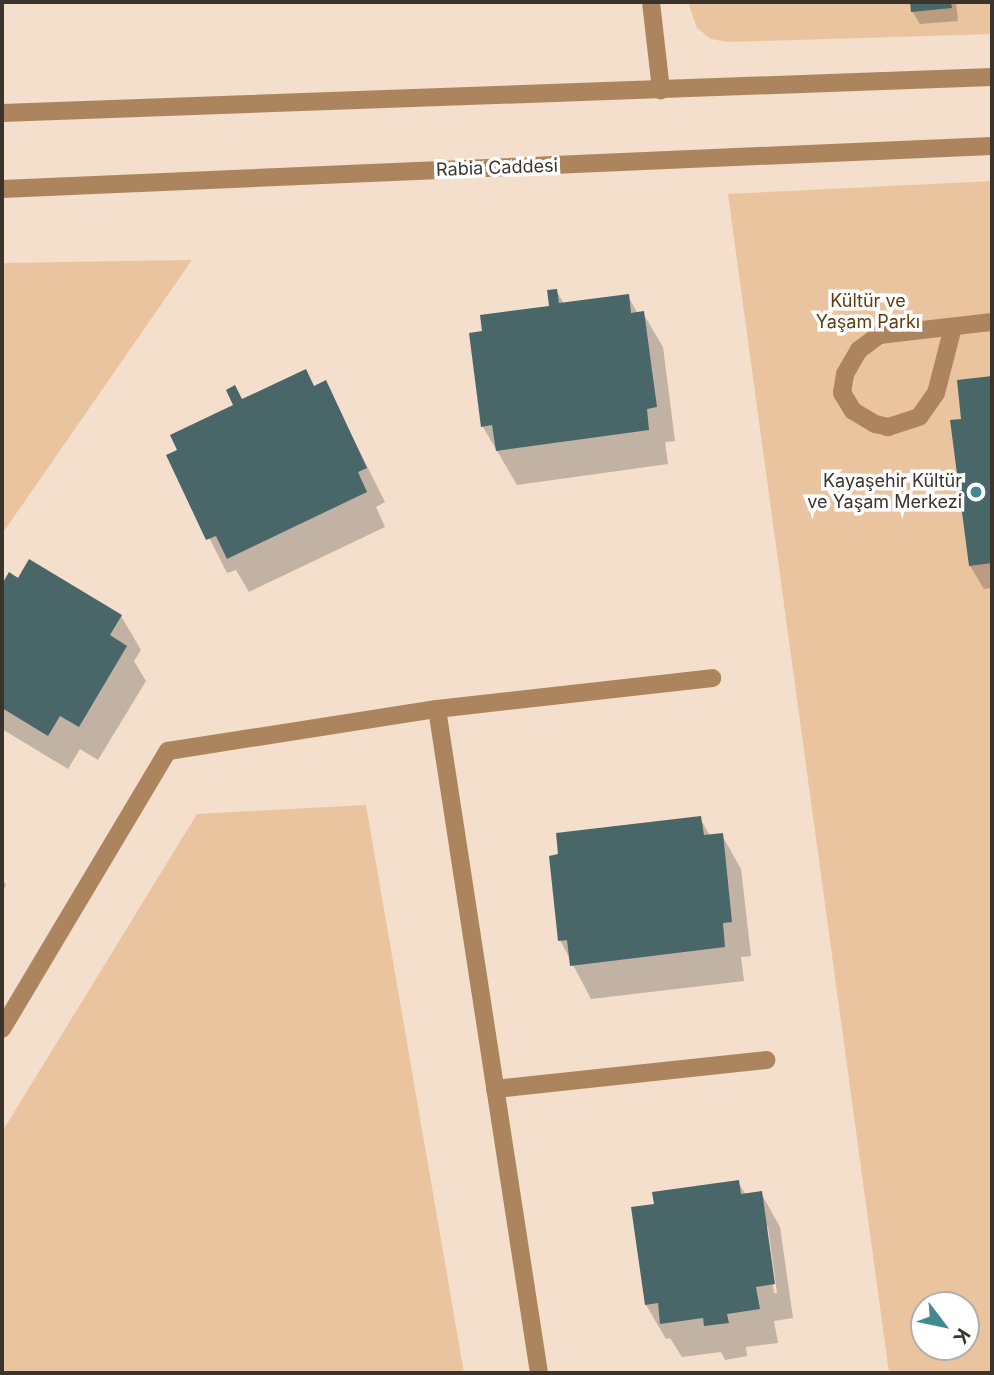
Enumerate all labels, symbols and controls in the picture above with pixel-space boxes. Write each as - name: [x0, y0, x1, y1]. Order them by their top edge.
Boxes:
- street label: Rabia Caddesi: [436, 155, 558, 181]
- park label: Kültür ve Yaşam Parkı: [816, 291, 920, 334]
- place label: Kayaşehir Kültür ve Yaşam Merkezi: [807, 471, 962, 514]
- marker: Kayaşehir Kültür ve Yaşam Merkezi: [968, 484, 984, 500]
- north arrow: [910, 1291, 980, 1361]
- text: K: [948, 1324, 975, 1348]

